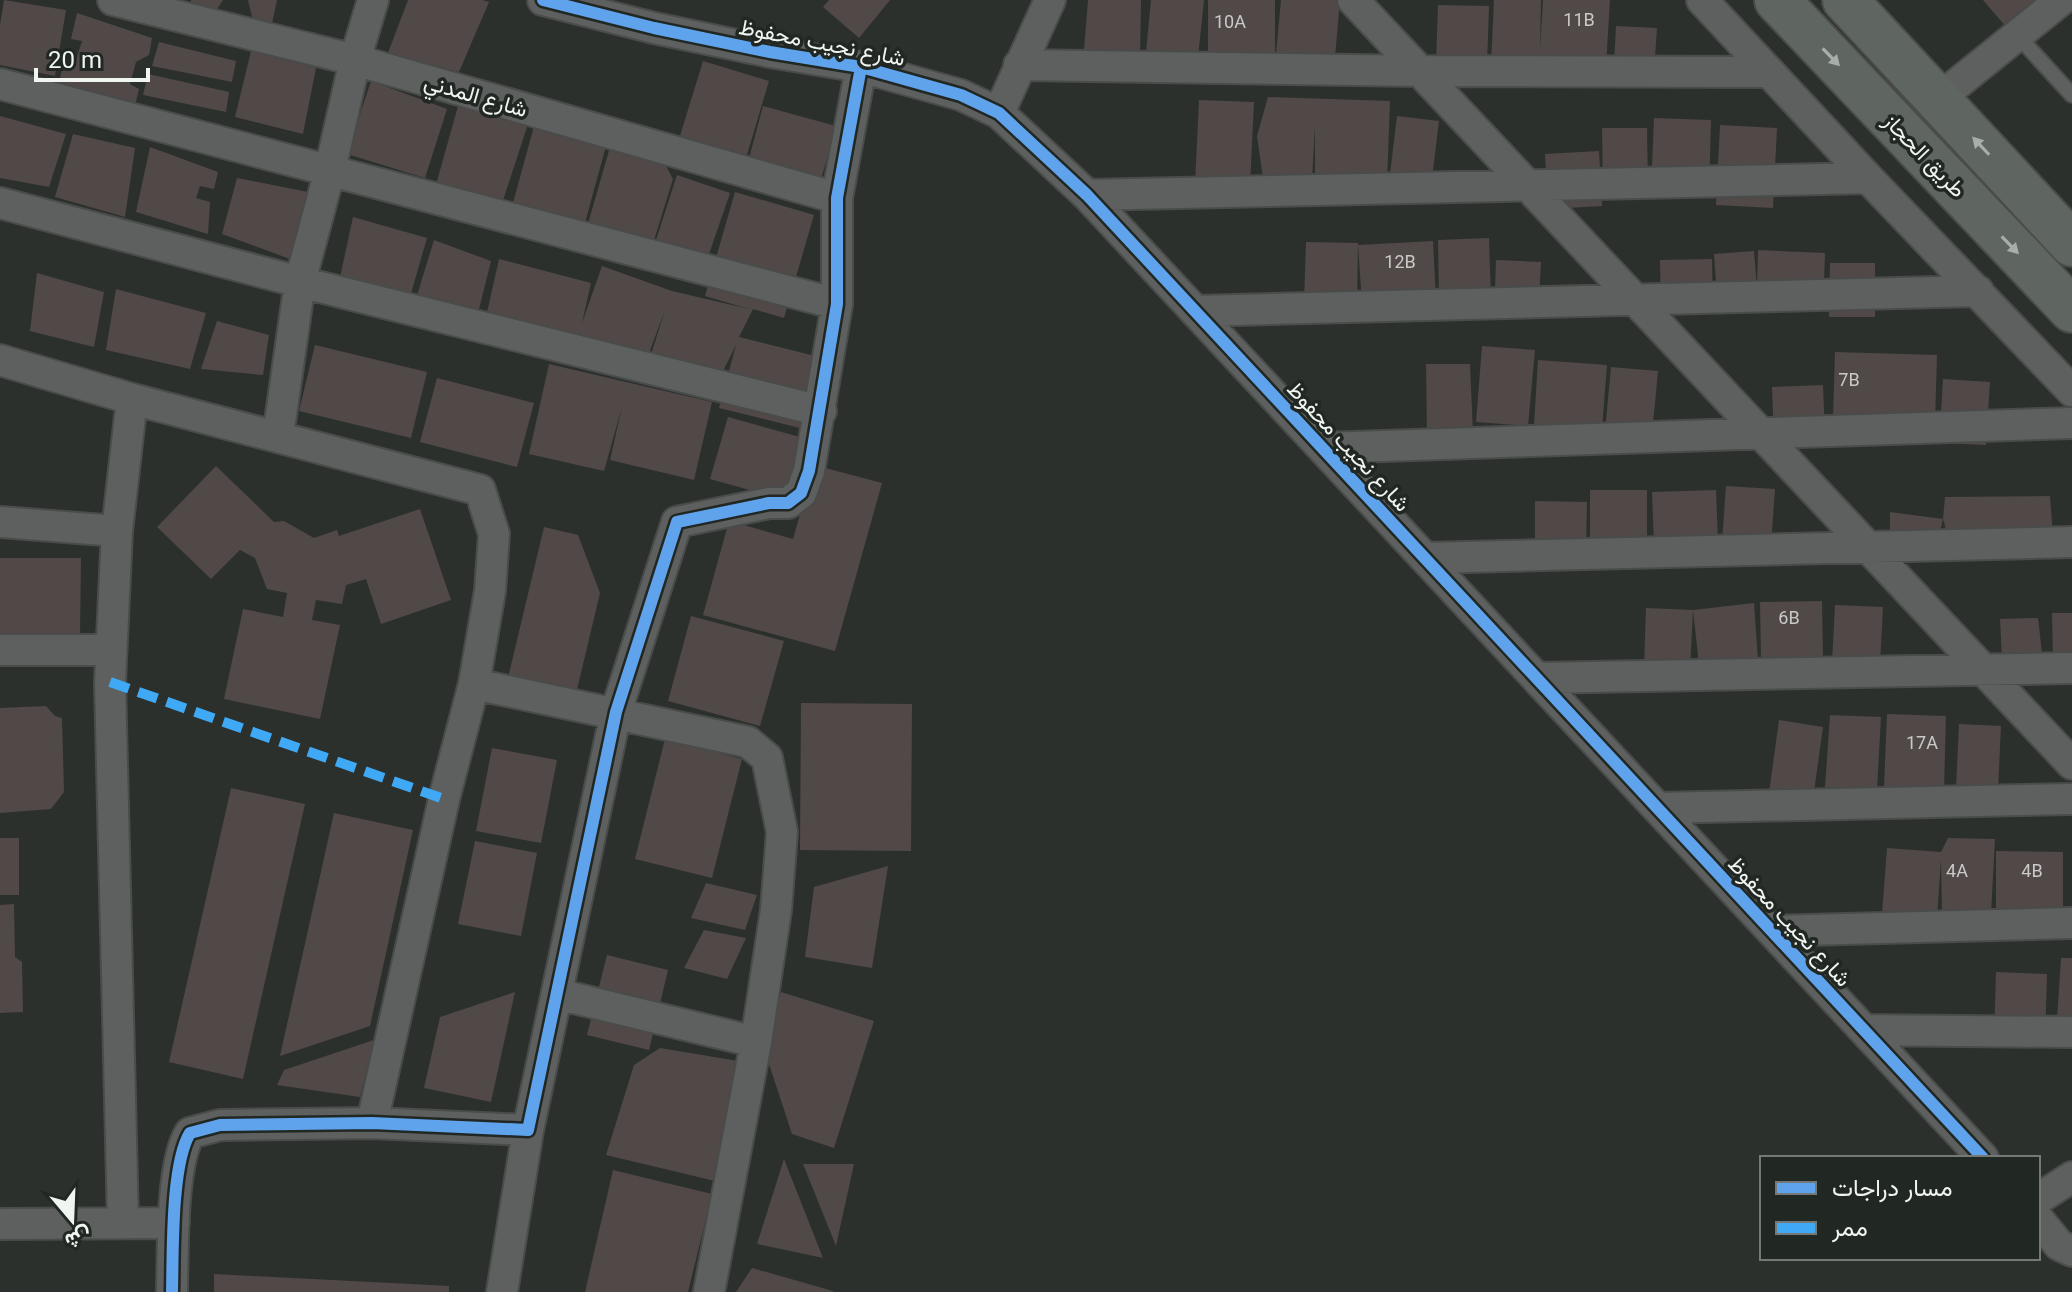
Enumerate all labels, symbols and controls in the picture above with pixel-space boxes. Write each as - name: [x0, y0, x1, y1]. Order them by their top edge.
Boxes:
- house number: 11B: [1563, 9, 1595, 30]
- house number: 10A: [1214, 11, 1246, 32]
- street label: شارع نجيب محفوظ: [736, 14, 907, 73]
- scale bar: [36, 32, 148, 82]
- text: 20 m: [48, 46, 102, 74]
- one-way arrow: [1821, 47, 1839, 66]
- street label: شارع المدني: [420, 69, 530, 128]
- street label: طريق الحجاز: [1877, 108, 1971, 203]
- one-way arrow: [1972, 137, 1990, 156]
- one-way arrow: [2000, 235, 2018, 254]
- house number: 12B: [1384, 251, 1416, 272]
- house number: 7B: [1838, 369, 1860, 390]
- street label: شارع نجيب محفوظ: [1281, 376, 1415, 518]
- house number: 6B: [1778, 607, 1800, 628]
- house number: 17A: [1906, 732, 1938, 753]
- street label: شارع نجيب محفوظ: [1722, 851, 1856, 993]
- house number: 4A: [1946, 860, 1968, 881]
- house number: 4B: [2021, 860, 2043, 881]
- legend: [1760, 1156, 2040, 1260]
- text: مسار دراجات: [1832, 1174, 1952, 1203]
- north arrow: [32, 1180, 112, 1260]
- text: ممر: [1831, 1214, 1868, 1243]
- text: ش: [61, 1221, 95, 1255]

